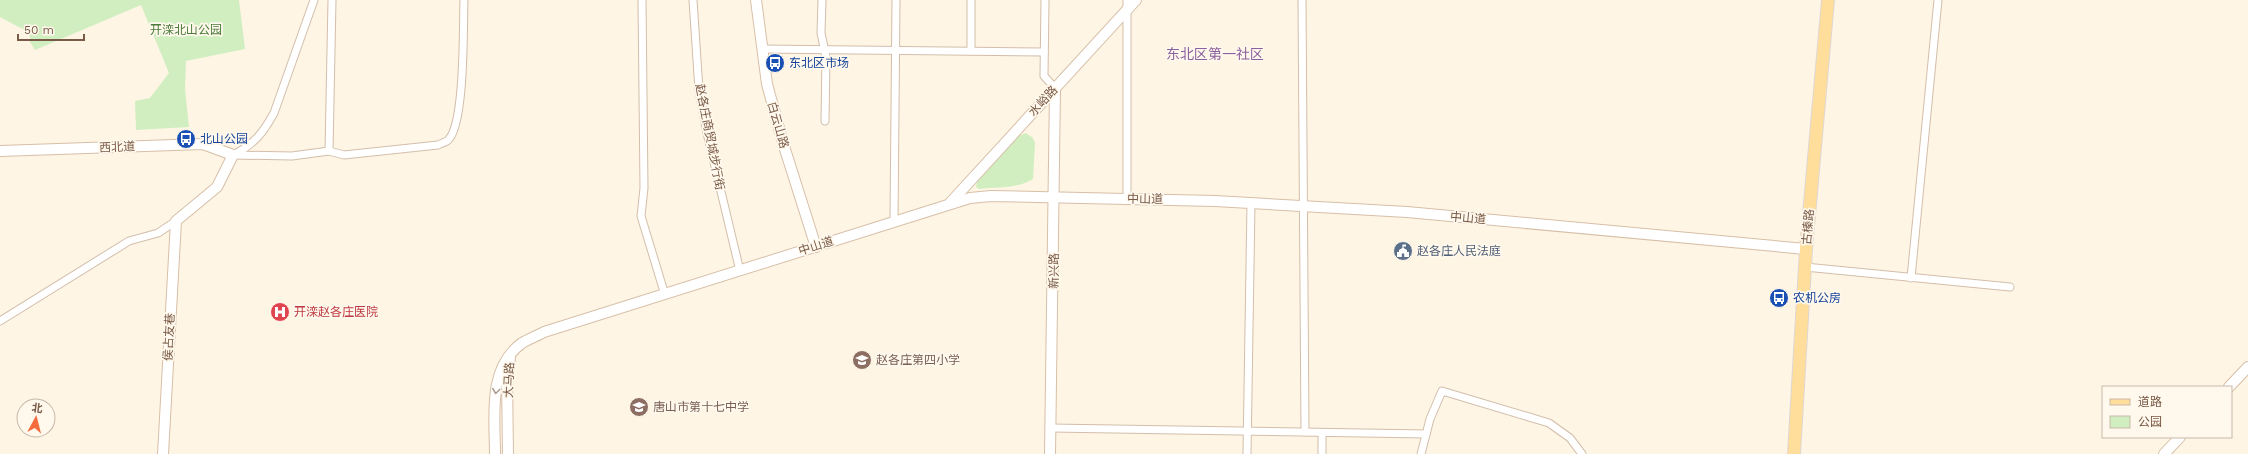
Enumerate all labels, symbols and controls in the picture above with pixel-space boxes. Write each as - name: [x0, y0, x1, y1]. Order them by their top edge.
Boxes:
- scale bar: [18, 16, 84, 42]
- text: 50 m: [24, 23, 54, 37]
- park label: 开滦北山公园: [150, 23, 222, 37]
- district label: 东北区第一社区: [1166, 46, 1264, 62]
- bus stop icon: 东北区市场: [764, 52, 786, 74]
- place label: 东北区市场: [789, 56, 849, 70]
- street label: 赵各庄商贸城步行街: [693, 83, 727, 191]
- street label: 水峪路: [1026, 83, 1060, 119]
- street label: 白云山路: [765, 100, 791, 150]
- bus stop icon: 北山公园: [175, 128, 197, 150]
- place label: 北山公园: [200, 132, 248, 146]
- street label: 西北道: [99, 139, 135, 155]
- street label: 中山道: [1127, 192, 1163, 206]
- street label: 古榛路: [1799, 208, 1817, 246]
- street label: 中山道: [1449, 209, 1487, 227]
- street label: 中山道: [797, 234, 835, 258]
- public building icon: 赵各庄人民法庭: [1392, 240, 1414, 262]
- place label: 赵各庄人民法庭: [1417, 244, 1501, 258]
- street label: 新兴路: [1047, 253, 1061, 289]
- bus stop icon: 农机公房: [1768, 287, 1790, 309]
- place label: 农机公房: [1793, 291, 1841, 305]
- hospital icon: 开滦赵各庄医院: [269, 301, 291, 323]
- place label: 开滦赵各庄医院: [294, 305, 378, 319]
- street label: 侯占友巷: [161, 313, 177, 361]
- school or university icon: 赵各庄第四小学: [851, 349, 873, 371]
- place label: 赵各庄第四小学: [876, 353, 960, 367]
- street label: 大马路: [501, 362, 517, 398]
- legend: [2102, 386, 2232, 438]
- one-way arrow: [491, 388, 500, 394]
- text: 道路: [2138, 395, 2162, 409]
- school or university icon: 唐山市第十七中学: [628, 396, 650, 418]
- north arrow: [16, 398, 56, 438]
- place label: 唐山市第十七中学: [653, 400, 749, 414]
- text: 北: [31, 401, 43, 416]
- text: 公园: [2138, 415, 2162, 429]

